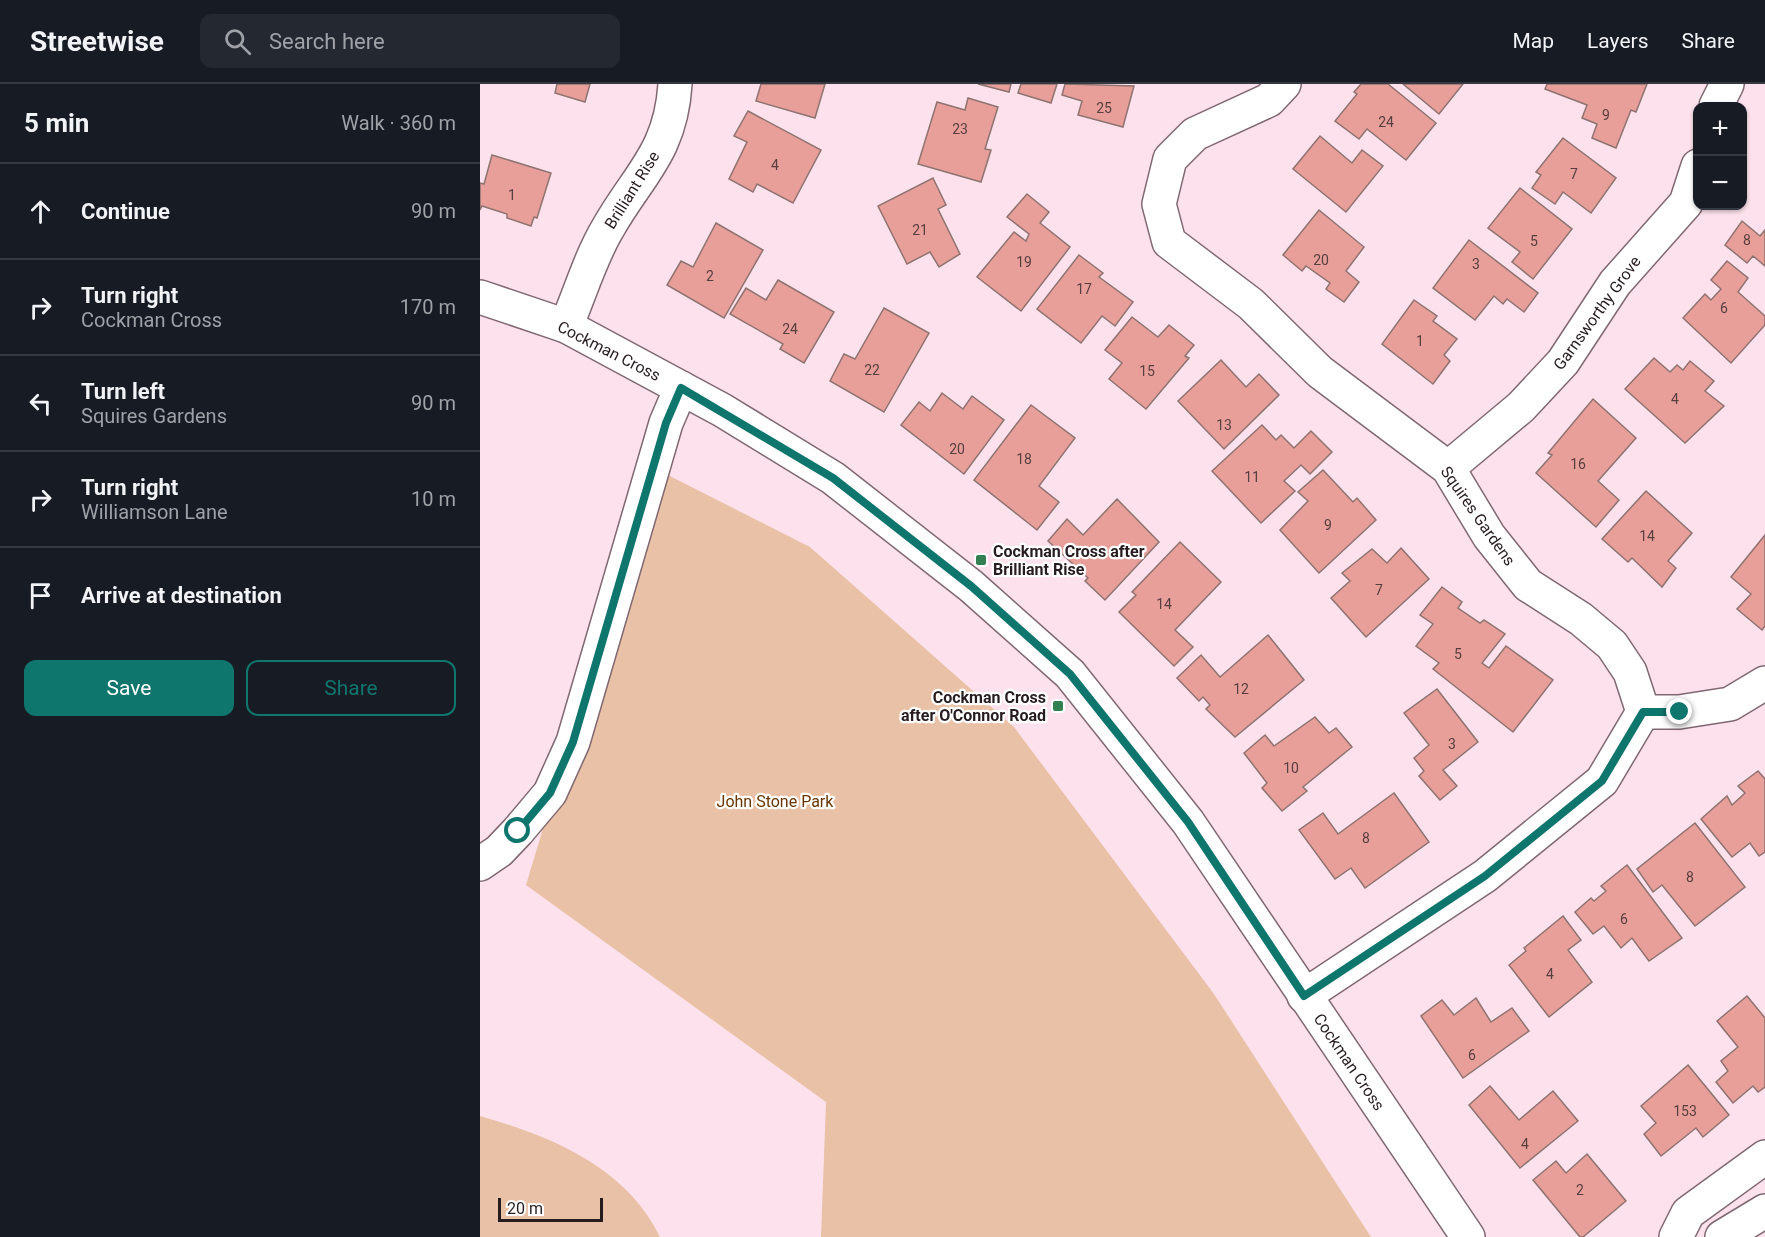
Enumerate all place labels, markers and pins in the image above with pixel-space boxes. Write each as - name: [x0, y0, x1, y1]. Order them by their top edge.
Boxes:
- place label: Cockman Cross after Brilliant Rise: [993, 542, 1145, 579]
- marker: Cockman Cross after Brilliant Rise: [974, 553, 988, 567]
- place label: Cockman Cross after O'Connor Road: [901, 688, 1046, 725]
- marker: Cockman Cross after O'Connor Road: [1051, 699, 1065, 713]

